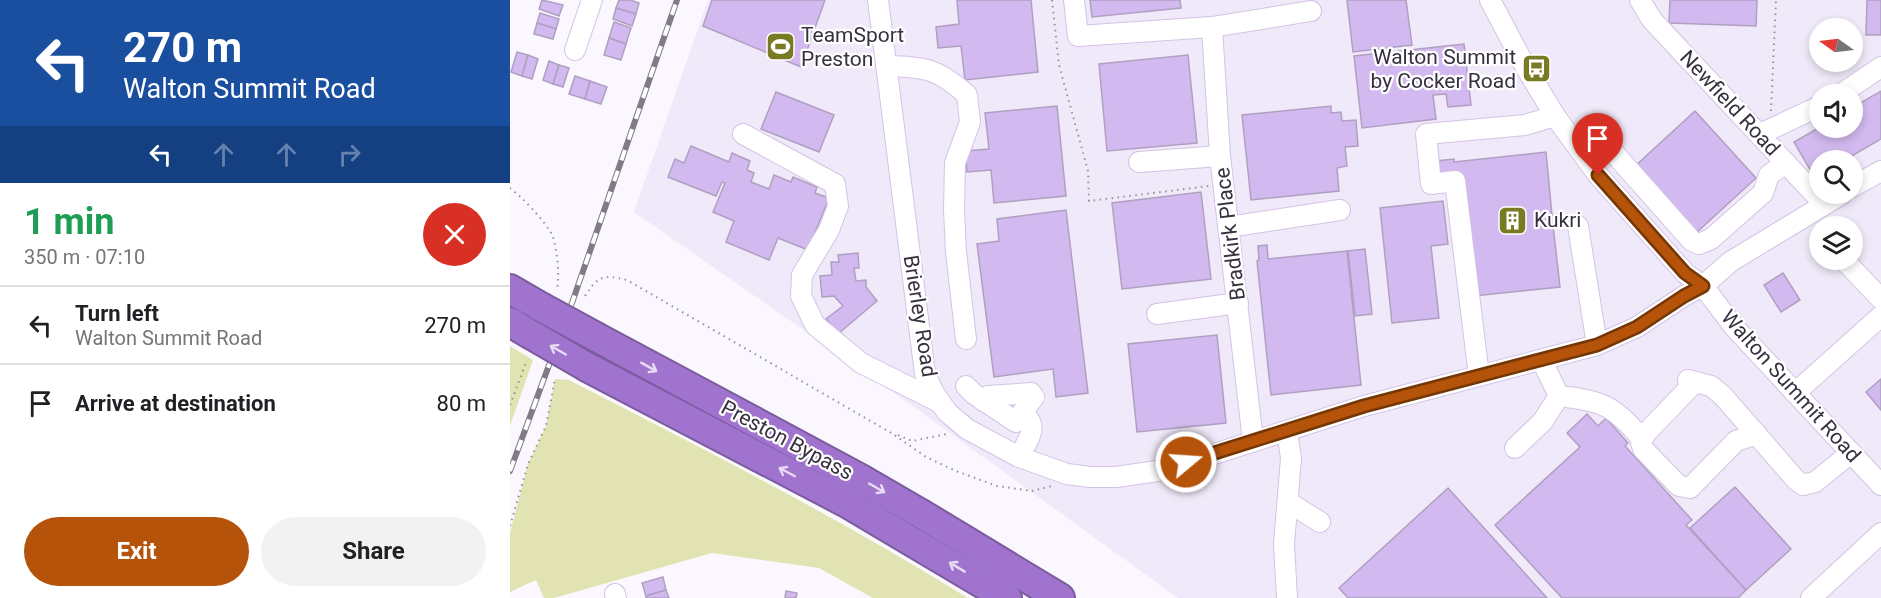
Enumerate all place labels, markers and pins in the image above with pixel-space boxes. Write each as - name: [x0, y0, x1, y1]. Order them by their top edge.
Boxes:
- place label: TeamSport Preston: [801, 23, 904, 71]
- sports icon: TeamSport Preston: [764, 31, 796, 63]
- place label: Walton Summit by Cocker Road: [1370, 45, 1516, 93]
- bus stop icon: Walton Summit by Cocker Road: [1521, 53, 1553, 85]
- pin: [1572, 113, 1623, 175]
- building icon: Kukri: [1497, 204, 1529, 236]
- place label: Kukri: [1534, 208, 1581, 232]

